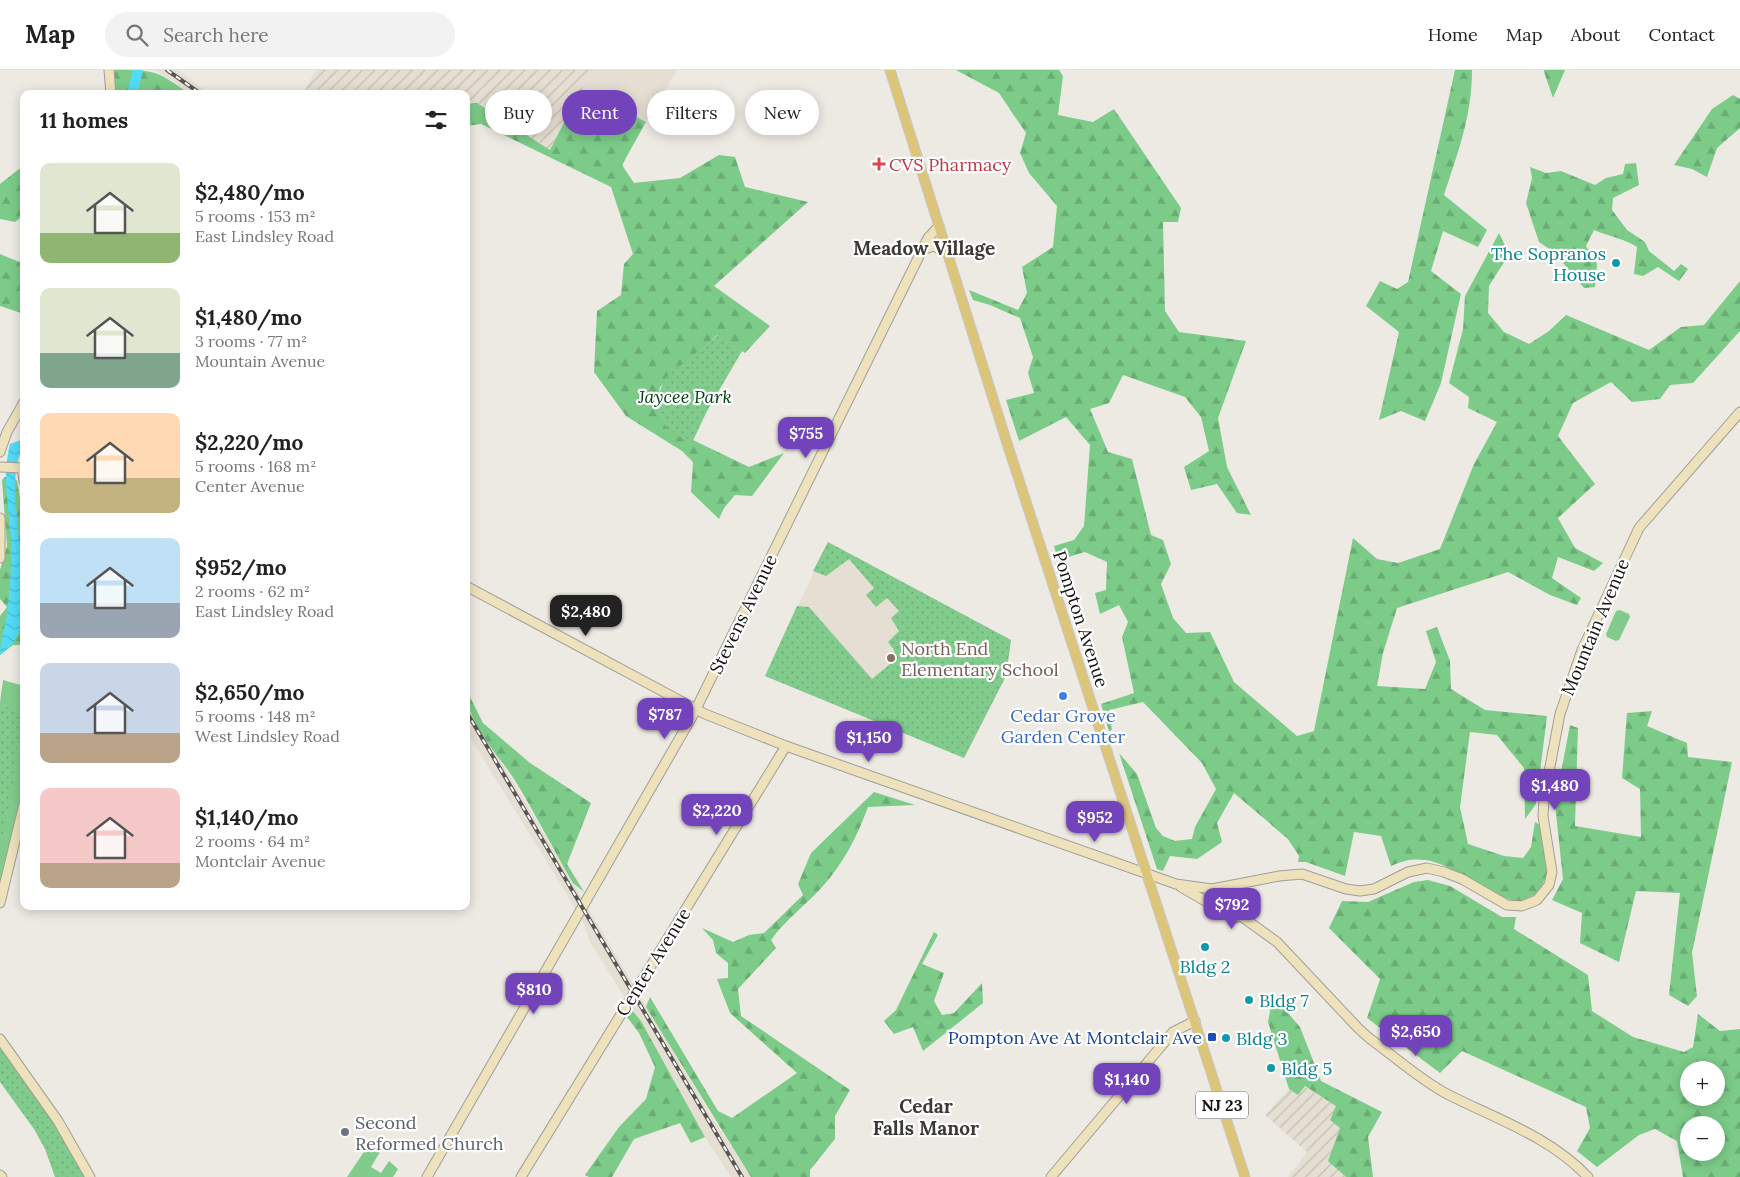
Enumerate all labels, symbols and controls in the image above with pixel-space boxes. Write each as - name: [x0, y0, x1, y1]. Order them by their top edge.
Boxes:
- search box: [105, 12, 455, 57]
- text: Map: [25, 19, 75, 50]
- icon: search: [123, 21, 151, 49]
- text: Search here: [163, 23, 269, 47]
- text: Home: [1428, 23, 1478, 46]
- text: Map: [1506, 23, 1542, 46]
- text: About: [1570, 23, 1620, 46]
- text: Contact: [1648, 23, 1715, 46]
- chip: Buy: [485, 90, 552, 135]
- chip: Rent: [562, 90, 637, 135]
- chip: Filters: [647, 90, 735, 135]
- chip: New: [745, 90, 819, 135]
- icon: filters: [422, 106, 450, 134]
- text: 11 homes: [40, 107, 128, 134]
- place label: CVS Pharmacy: [889, 153, 1012, 176]
- marker: CVS Pharmacy: [873, 158, 885, 170]
- text: $2,480/mo: [195, 179, 305, 206]
- icon: home: [80, 183, 140, 243]
- text: 5 rooms · 153 m²: [195, 206, 316, 226]
- text: East Lindsley Road: [195, 226, 334, 246]
- district label: Meadow Village: [853, 236, 995, 260]
- place label: The Sopranos House: [1491, 242, 1606, 286]
- marker: The Sopranos House: [1610, 257, 1622, 269]
- text: $1,480/mo: [195, 304, 302, 331]
- icon: home: [80, 308, 140, 368]
- text: 3 rooms · 77 m²: [195, 331, 307, 351]
- text: Mountain Avenue: [195, 351, 325, 371]
- park label: Jaycee Park: [637, 385, 732, 408]
- pin: $755: [776, 416, 836, 459]
- text: $755: [789, 423, 823, 443]
- text: $2,220/mo: [195, 429, 303, 456]
- icon: home: [80, 433, 140, 493]
- text: 5 rooms · 168 m²: [195, 456, 316, 476]
- text: Center Avenue: [195, 476, 305, 496]
- street label: Pompton Avenue: [1048, 548, 1114, 690]
- street label: Stevens Avenue: [704, 550, 782, 678]
- text: $952/mo: [195, 554, 287, 581]
- street label: Mountain Avenue: [1556, 555, 1634, 699]
- icon: home: [80, 558, 140, 618]
- text: 2 rooms · 62 m²: [195, 581, 310, 601]
- pin: $2,480: [545, 594, 627, 637]
- text: East Lindsley Road: [195, 601, 334, 621]
- text: $2,480: [561, 601, 611, 621]
- place label: North End Elementary School: [901, 637, 1059, 681]
- marker: North End Elementary School: [885, 652, 897, 664]
- text: $2,650/mo: [195, 679, 304, 706]
- icon: home: [80, 683, 140, 743]
- marker: Cedar Grove Garden Center: [1057, 690, 1069, 702]
- pin: $787: [635, 698, 695, 740]
- text: $787: [648, 704, 682, 724]
- place label: Cedar Grove Garden Center: [1001, 704, 1125, 748]
- text: 5 rooms · 148 m²: [195, 706, 316, 726]
- pin: $1,150: [828, 720, 910, 763]
- text: West Lindsley Road: [195, 726, 340, 746]
- text: $1,150: [846, 727, 892, 747]
- pin: $1,480: [1514, 768, 1596, 811]
- text: $1,480: [1531, 775, 1579, 795]
- pin: $2,220: [676, 794, 758, 836]
- text: $2,220: [692, 800, 742, 820]
- pin: $952: [1065, 800, 1125, 843]
- text: $1,140/mo: [195, 804, 298, 831]
- text: $952: [1077, 807, 1113, 827]
- icon: home: [80, 808, 140, 868]
- text: 2 rooms · 64 m²: [195, 831, 310, 851]
- text: Montclair Avenue: [195, 851, 326, 871]
- pin: $792: [1202, 888, 1262, 930]
- text: $792: [1215, 894, 1249, 914]
- street label: Center Avenue: [611, 903, 696, 1020]
- marker: Bldg 2: [1199, 941, 1211, 953]
- place label: Bldg 2: [1179, 955, 1231, 978]
- pin: $810: [504, 972, 564, 1015]
- text: $810: [516, 979, 552, 999]
- place label: Bldg 7: [1259, 989, 1309, 1012]
- marker: Bldg 7: [1243, 994, 1255, 1006]
- pin: $2,650: [1375, 1014, 1457, 1057]
- text: $2,650: [1391, 1021, 1441, 1041]
- place label: Pompton Ave At Montclair Ave: [948, 1026, 1202, 1049]
- place label: Bldg 3: [1236, 1027, 1287, 1050]
- marker: Pompton Ave At Montclair Ave: [1206, 1031, 1218, 1043]
- marker: Bldg 3: [1220, 1032, 1232, 1044]
- place label: Bldg 5: [1281, 1057, 1332, 1080]
- map controls: [1680, 1061, 1725, 1161]
- button: +: [1680, 1061, 1725, 1106]
- pin: $1,140: [1086, 1062, 1168, 1105]
- marker: Bldg 5: [1265, 1062, 1277, 1074]
- text: $1,140: [1104, 1069, 1150, 1089]
- road number: NJ 23: [1196, 1092, 1248, 1118]
- district label: Cedar Falls Manor: [873, 1094, 979, 1140]
- place label: Second Reformed Church: [355, 1111, 504, 1155]
- button: −: [1680, 1116, 1725, 1161]
- marker: Second Reformed Church: [339, 1126, 351, 1138]

